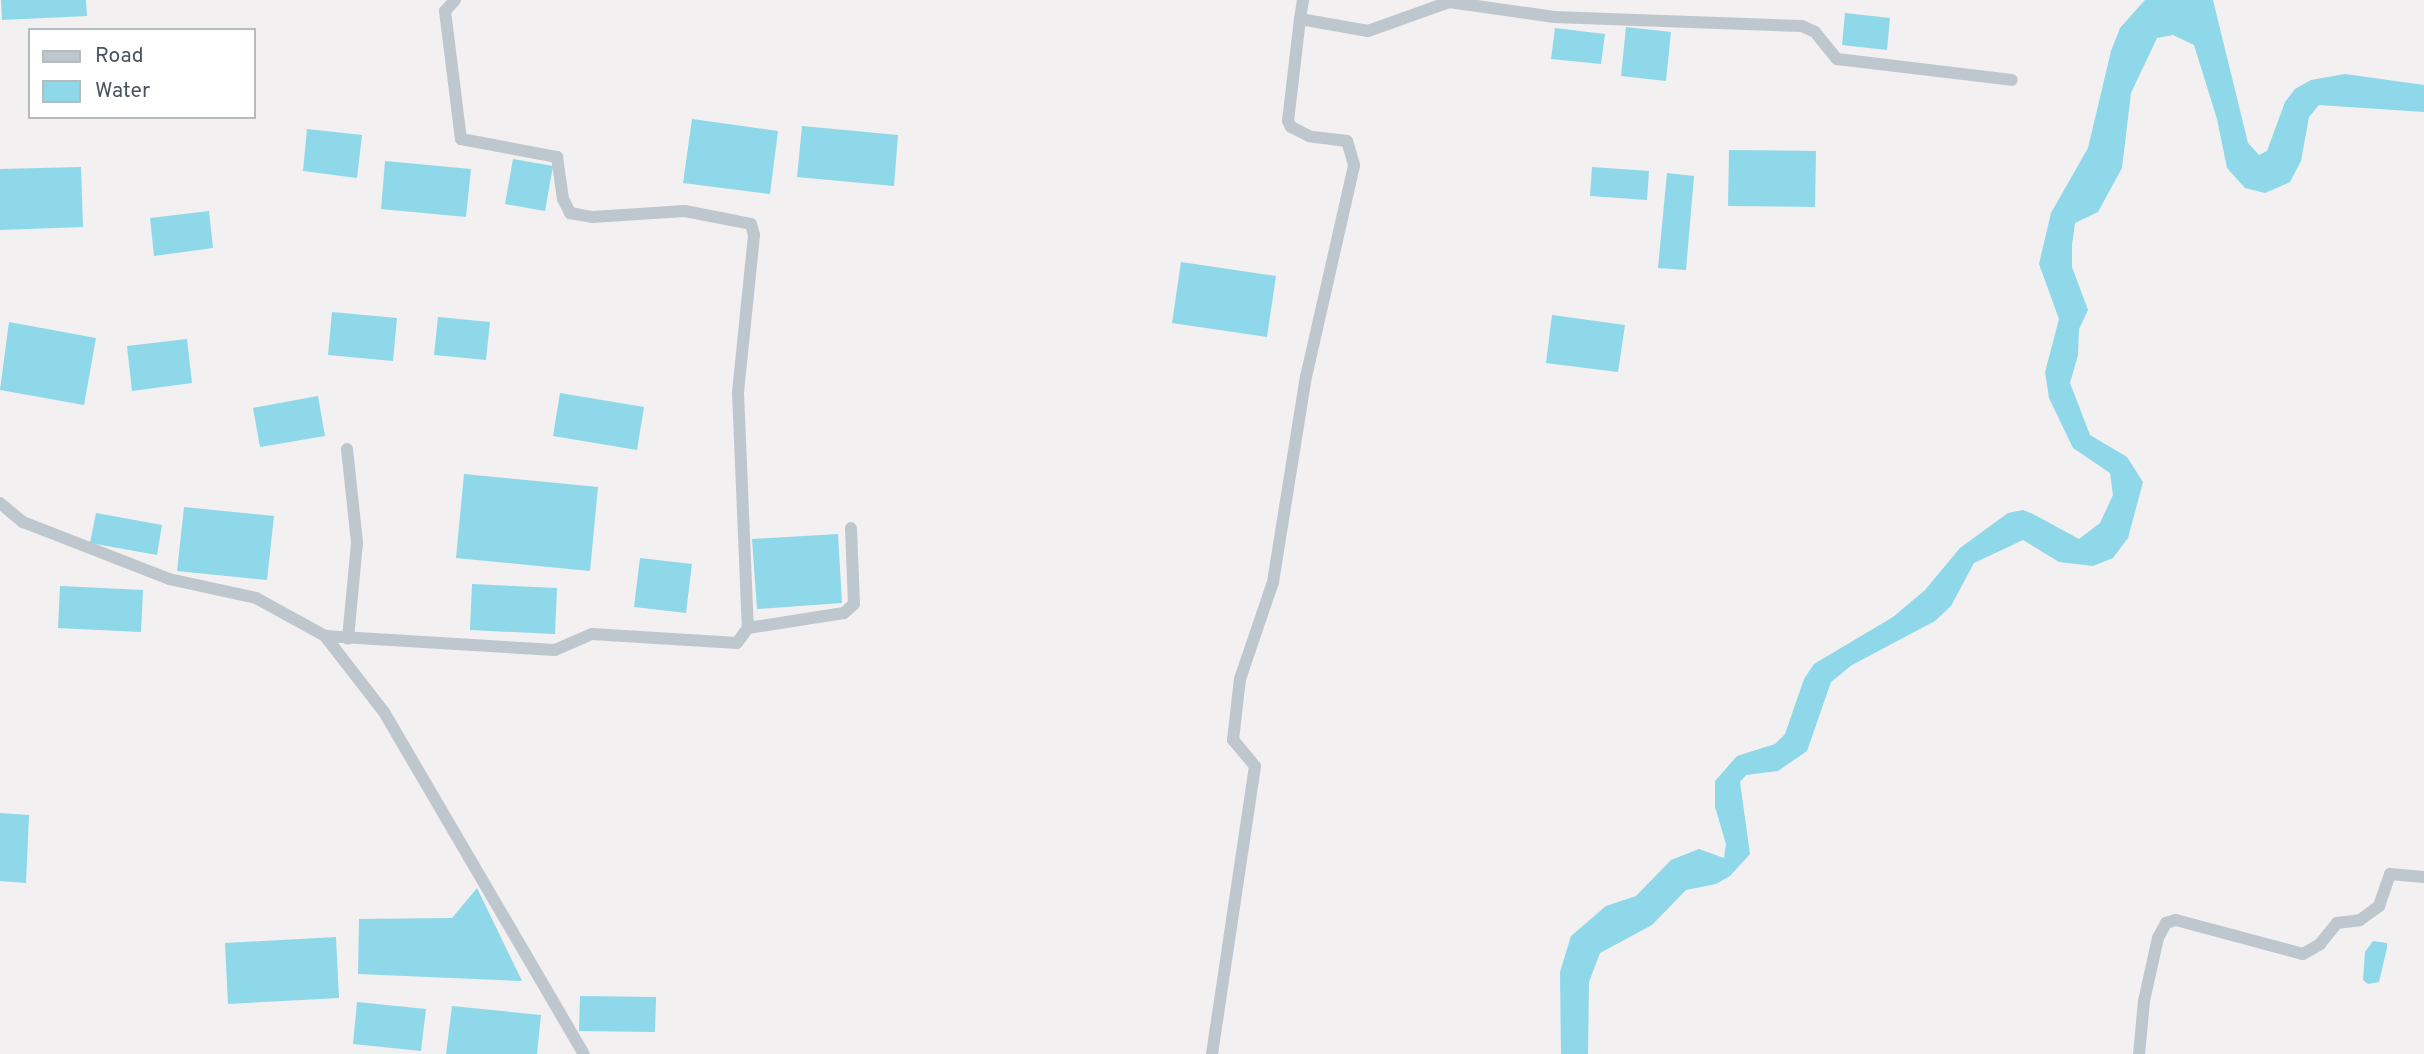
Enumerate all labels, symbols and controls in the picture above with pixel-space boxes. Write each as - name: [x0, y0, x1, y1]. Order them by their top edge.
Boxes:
- legend: [28, 28, 256, 119]
- text: Road: [95, 43, 144, 70]
- text: Water: [95, 78, 150, 105]

